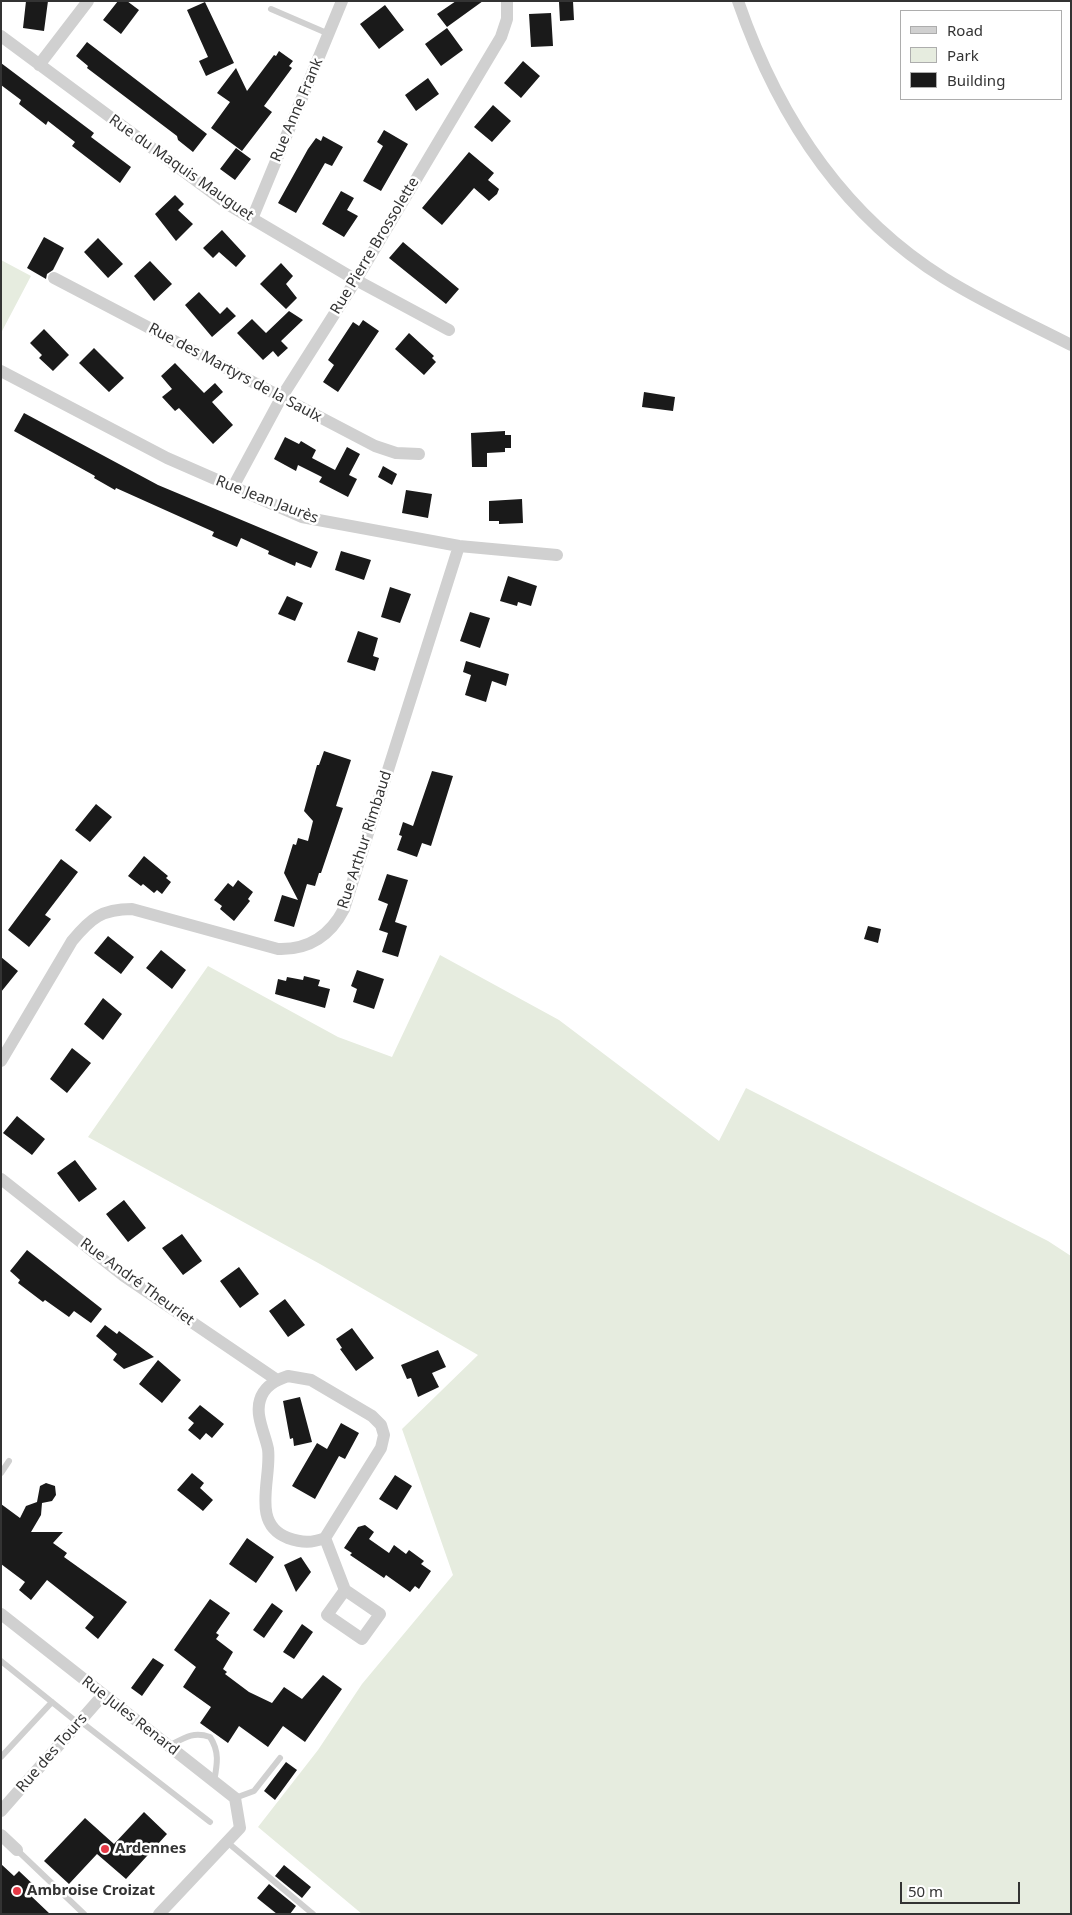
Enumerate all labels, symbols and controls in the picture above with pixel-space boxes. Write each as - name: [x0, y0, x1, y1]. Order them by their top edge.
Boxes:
- legend: [900, 10, 1062, 100]
- text: Road: [947, 20, 983, 40]
- text: Park: [947, 45, 979, 65]
- street label: Rue Anne Frank: [267, 55, 327, 165]
- text: Building: [947, 70, 1005, 90]
- street label: Rue du Maquis Mauguet: [105, 111, 257, 225]
- street label: Rue Pierre Brossolette: [327, 174, 423, 318]
- street label: Rue des Martyrs de la Saulx: [145, 320, 325, 426]
- street label: Rue Jean Jaurès: [213, 472, 321, 528]
- street label: Rue Arthur Rimbaud: [334, 769, 396, 911]
- street label: Rue André Theuriet: [76, 1235, 198, 1329]
- street label: Rue Jules Renard: [78, 1672, 182, 1760]
- street label: Rue des Tours: [13, 1710, 91, 1796]
- place label: Ardennes: [115, 1840, 186, 1858]
- marker: Ardennes: [99, 1843, 111, 1855]
- scale bar: [902, 1872, 1022, 1904]
- text: 50 m: [908, 1881, 943, 1901]
- place label: Ambroise Croizat: [27, 1882, 155, 1900]
- marker: Ambroise Croizat: [11, 1885, 23, 1897]

